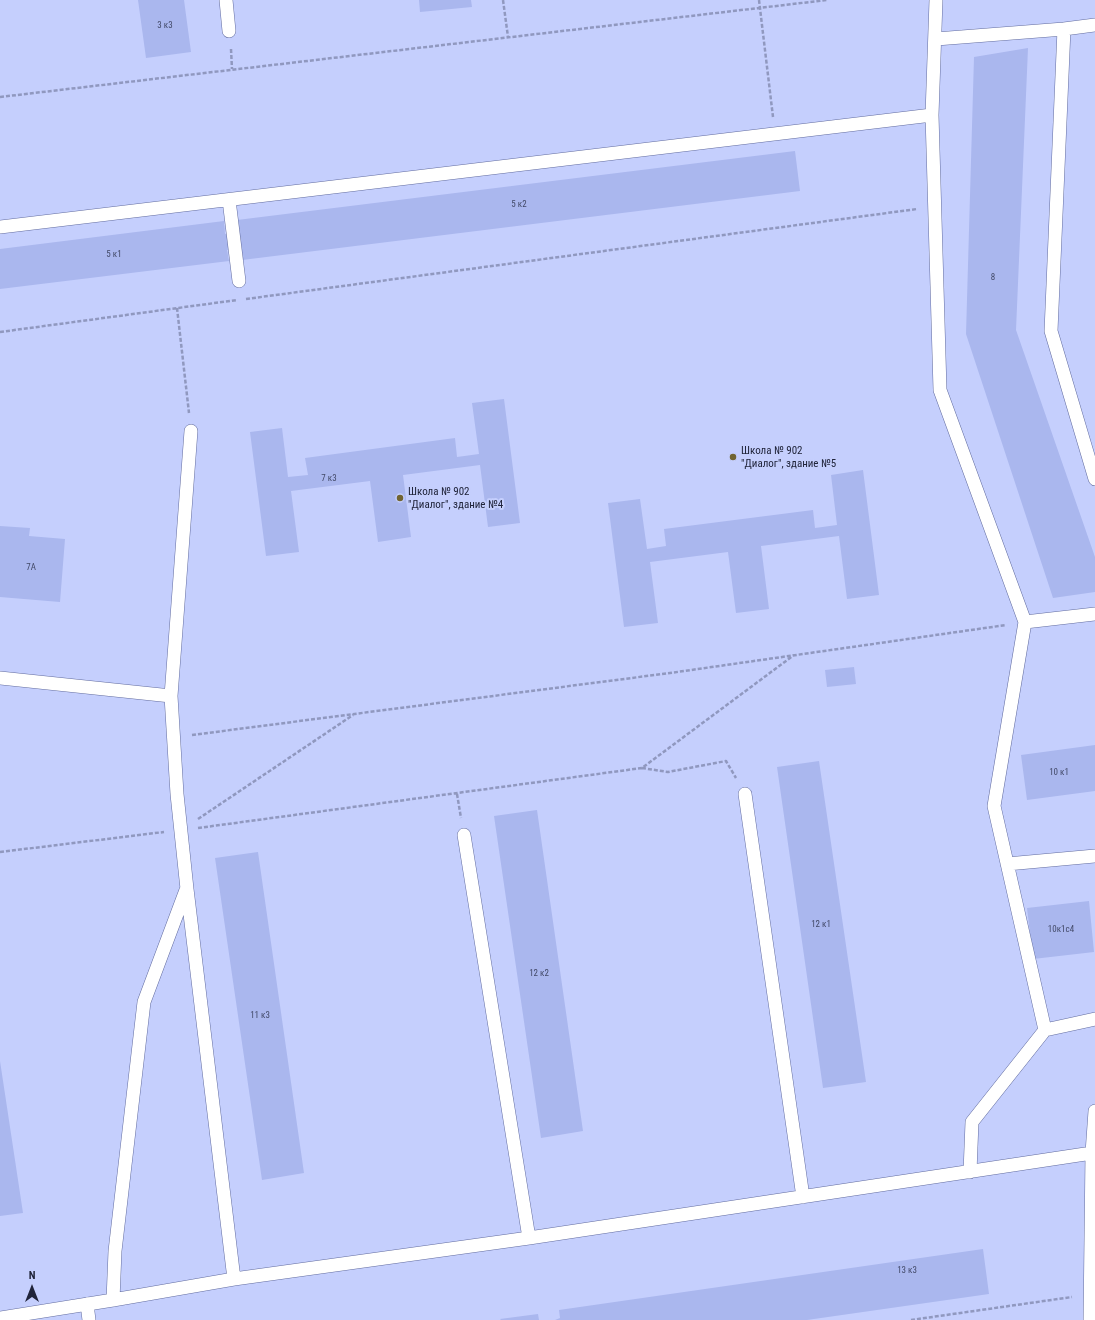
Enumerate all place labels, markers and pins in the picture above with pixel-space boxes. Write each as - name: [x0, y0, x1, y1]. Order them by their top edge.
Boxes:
- place label: Школа № 902 "Диалог", здание №5: [741, 444, 836, 470]
- marker: Школа № 902 "Диалог", здание №5: [728, 452, 738, 462]
- place label: Школа № 902 "Диалог", здание №4: [408, 485, 503, 511]
- marker: Школа № 902 "Диалог", здание №4: [395, 493, 405, 503]

